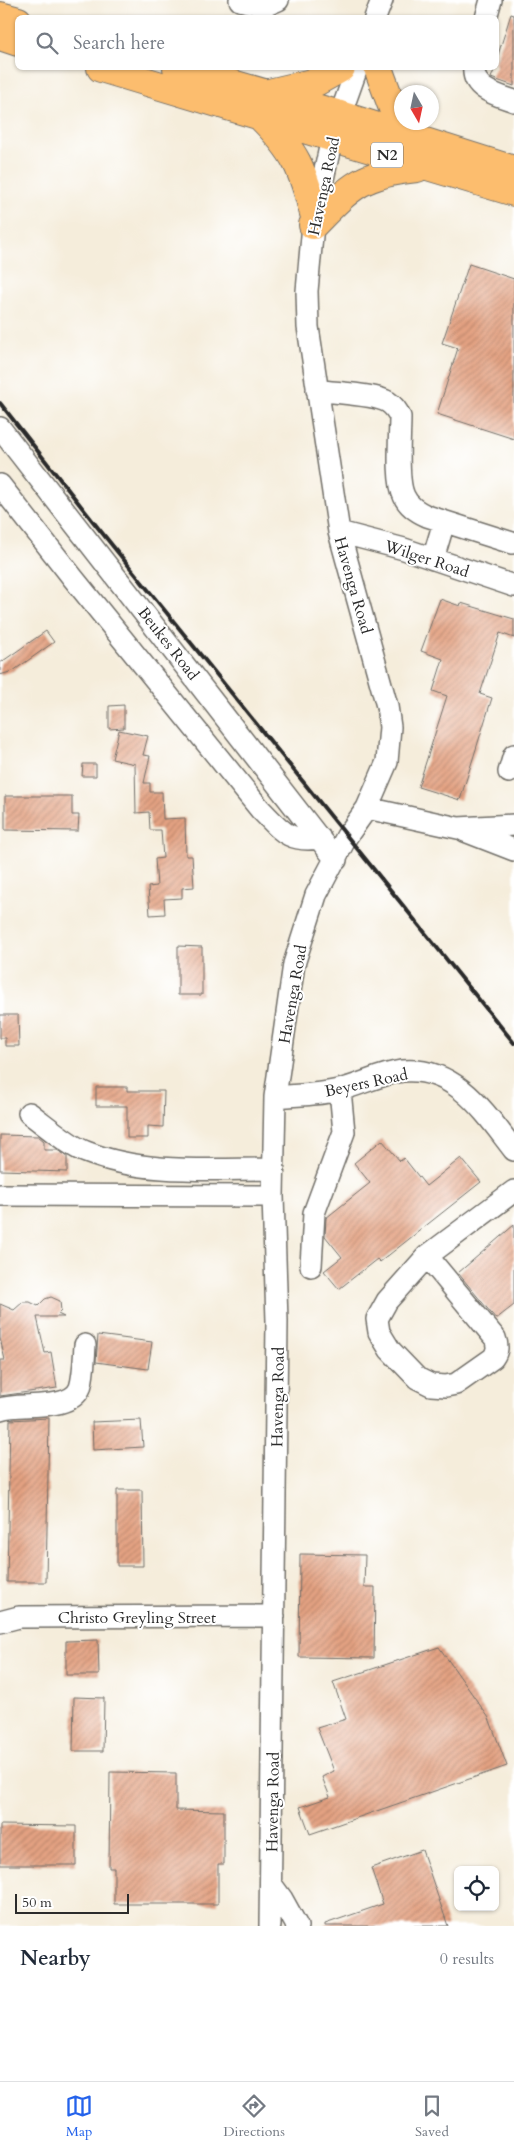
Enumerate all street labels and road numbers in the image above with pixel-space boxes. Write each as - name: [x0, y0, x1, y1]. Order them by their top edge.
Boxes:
- street label: Havenga Road: [303, 135, 345, 237]
- road number: N2: [371, 142, 403, 168]
- street label: Havenga Road: [329, 534, 378, 637]
- street label: Wilger Road: [381, 535, 472, 583]
- street label: Beukes Road: [133, 602, 204, 685]
- street label: Havenga Road: [273, 943, 313, 1045]
- street label: Beyers Road: [323, 1063, 410, 1103]
- street label: Havenga Road: [266, 1346, 290, 1447]
- street label: Christo Greyling Street: [58, 1607, 216, 1629]
- street label: Havenga Road: [261, 1751, 285, 1852]

